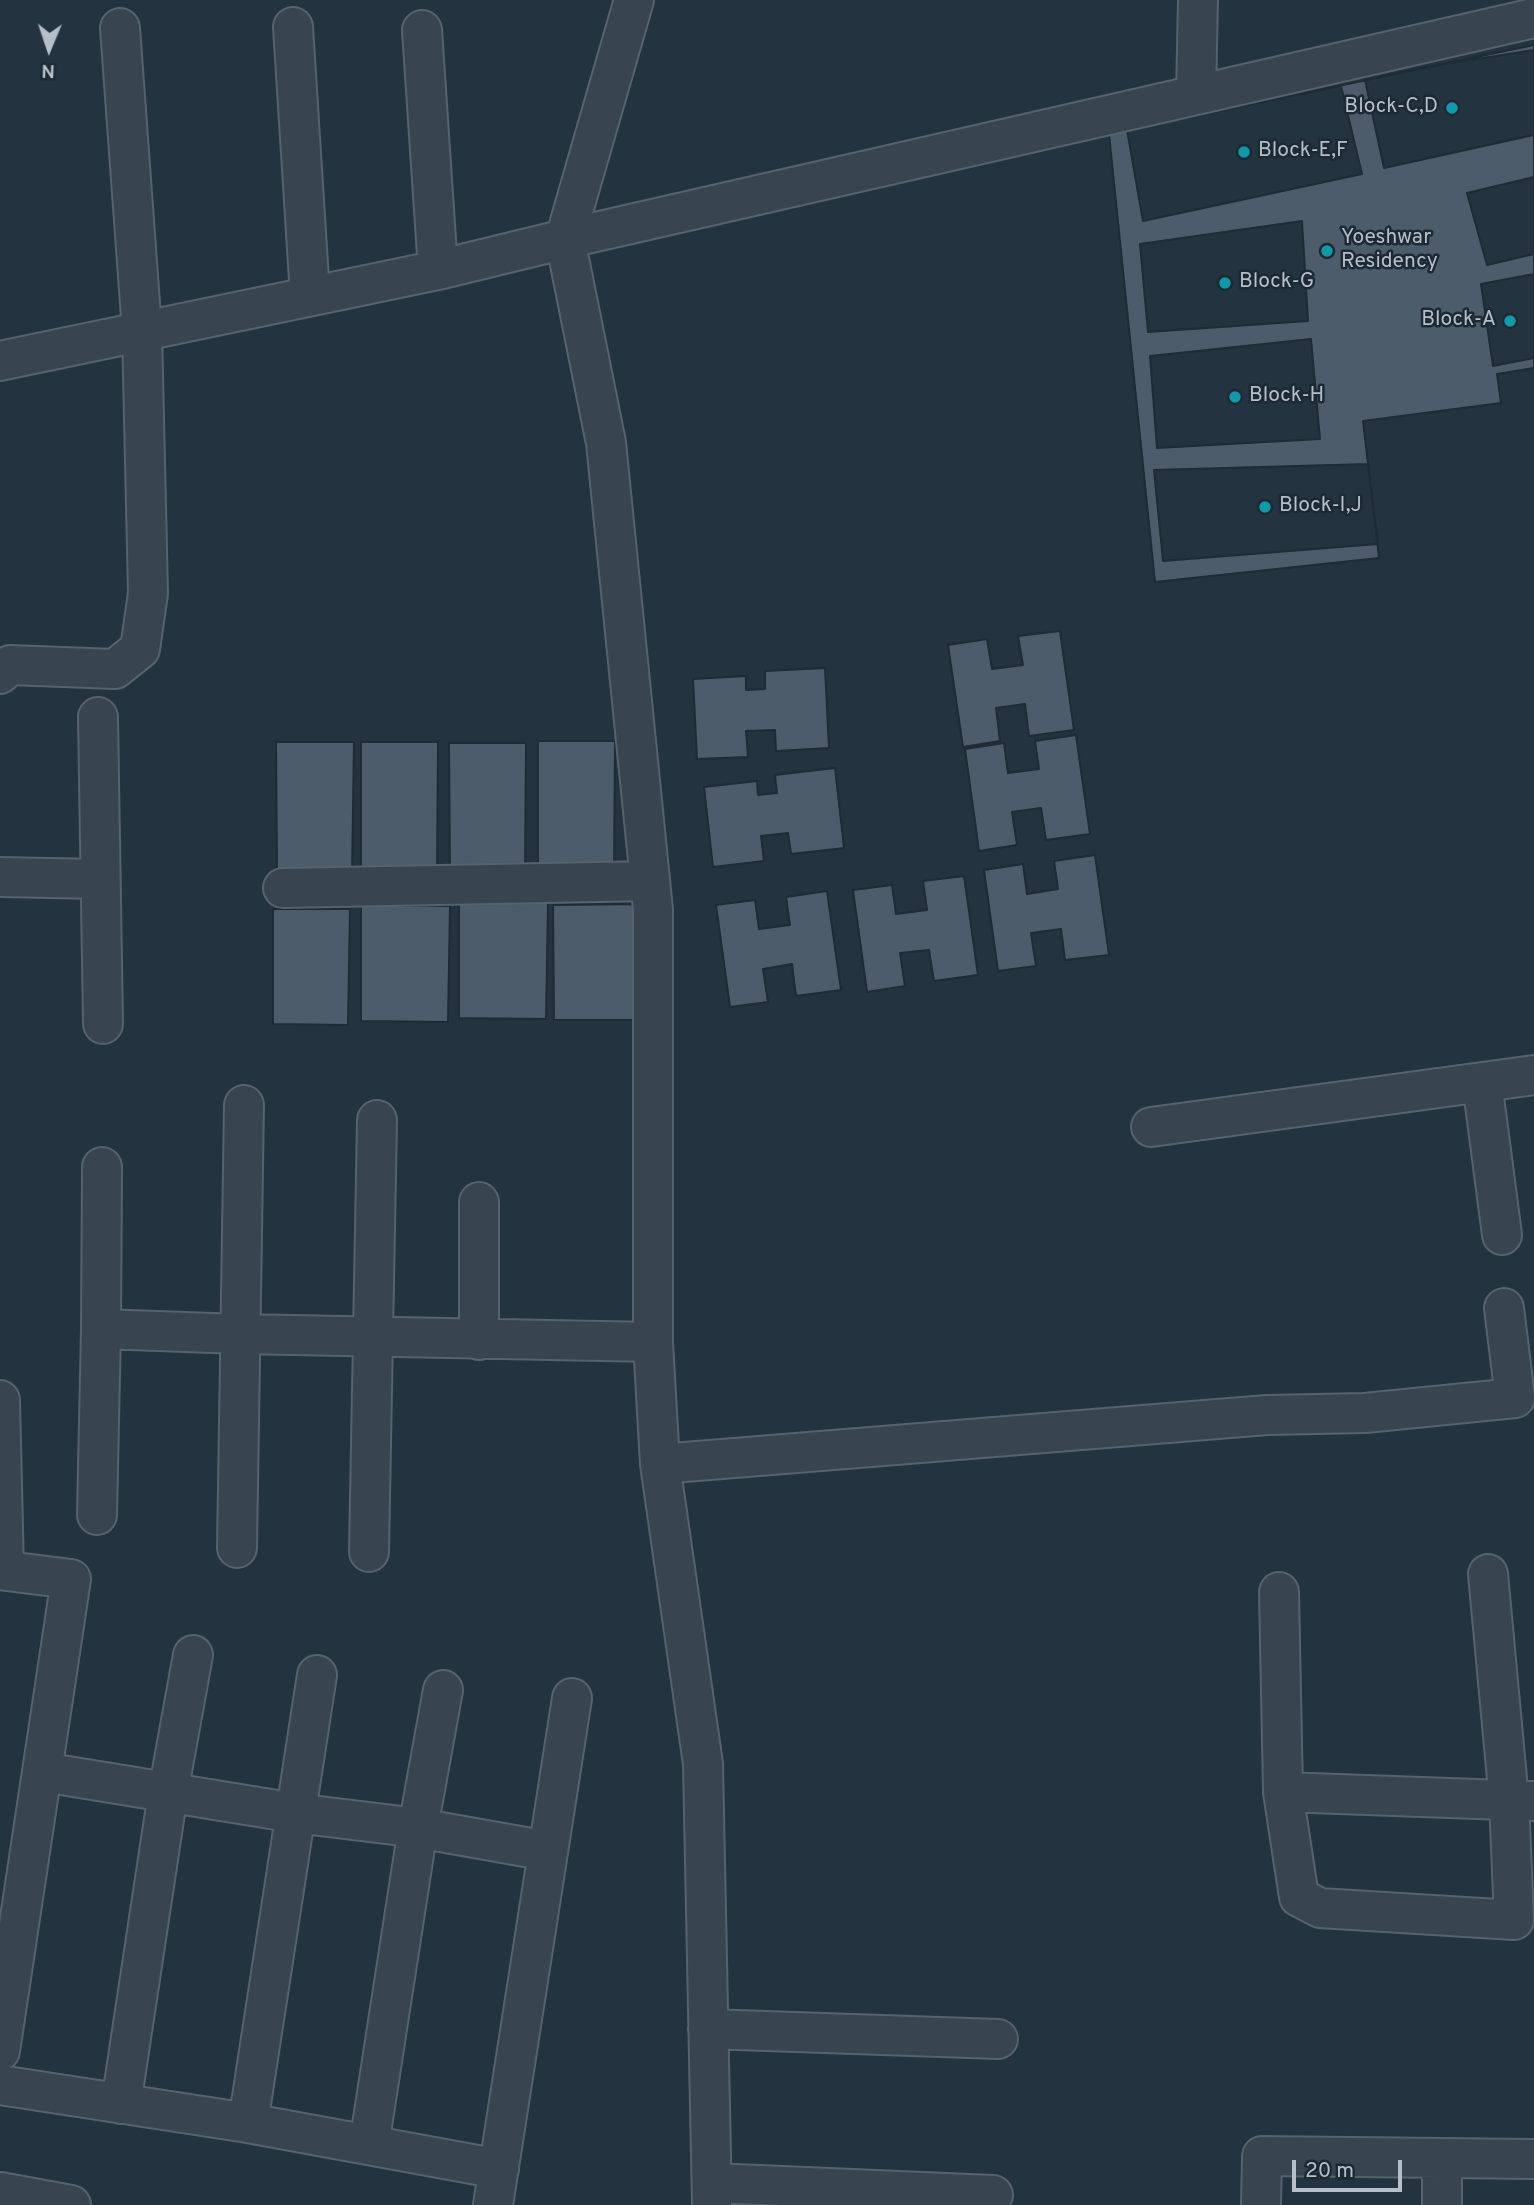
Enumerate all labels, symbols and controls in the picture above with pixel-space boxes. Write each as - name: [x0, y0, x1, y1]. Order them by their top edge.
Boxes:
- north arrow: [14, 14, 84, 84]
- text: N: [41, 58, 56, 82]
- place label: Block-C,D: [1344, 95, 1438, 121]
- marker: Block-C,D: [1444, 100, 1460, 116]
- place label: Block-E,F: [1258, 139, 1348, 165]
- marker: Block-E,F: [1236, 144, 1252, 160]
- place label: Yoeshwar Residency: [1341, 226, 1438, 276]
- marker: Yoeshwar Residency: [1319, 243, 1335, 259]
- place label: Block-G: [1239, 270, 1314, 296]
- marker: Block-G: [1217, 275, 1233, 291]
- place label: Block-A: [1421, 308, 1496, 334]
- marker: Block-A: [1502, 313, 1518, 329]
- place label: Block-H: [1249, 384, 1324, 410]
- marker: Block-H: [1227, 389, 1243, 405]
- place label: Block-I,J: [1279, 494, 1362, 520]
- marker: Block-I,J: [1257, 499, 1273, 515]
- scale bar: [1296, 2146, 1406, 2190]
- text: 20 m: [1305, 2158, 1354, 2185]

